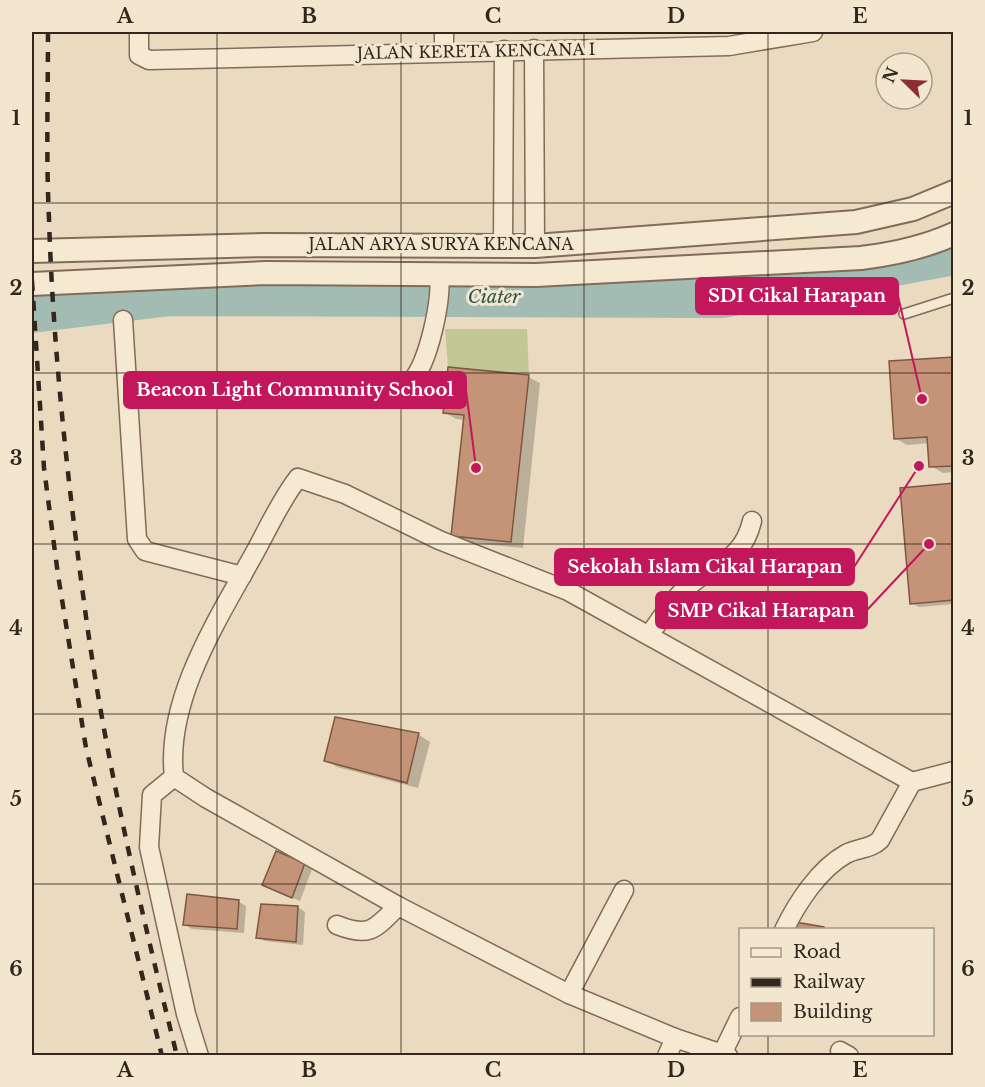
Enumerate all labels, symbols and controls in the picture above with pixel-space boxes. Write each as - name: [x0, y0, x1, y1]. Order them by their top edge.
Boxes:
- text: A: [116, 4, 134, 28]
- text: B: [301, 4, 317, 28]
- text: C: [485, 4, 501, 28]
- text: D: [667, 4, 685, 28]
- text: E: [852, 4, 868, 28]
- street label: JALAN KERETA KENCANA I: [355, 39, 595, 63]
- north arrow: [874, 51, 934, 111]
- text: N: [878, 64, 902, 86]
- text: 1: [12, 106, 21, 130]
- text: 1: [964, 106, 973, 130]
- street label: JALAN ARYA SURYA KENCANA: [306, 234, 574, 254]
- text: 2: [9, 276, 23, 300]
- text: 2: [961, 276, 975, 300]
- callout: SDI Cikal Harapan: [696, 278, 898, 314]
- text: SDI Cikal Harapan: [708, 285, 886, 307]
- water label: Ciater: [468, 286, 521, 308]
- callout: Beacon Light Community School: [124, 372, 466, 408]
- text: Beacon Light Community School: [136, 379, 454, 401]
- text: 3: [10, 446, 22, 470]
- text: 3: [962, 446, 974, 470]
- callout: Sekolah Islam Cikal Harapan: [555, 549, 854, 585]
- text: Sekolah Islam Cikal Harapan: [567, 556, 843, 578]
- callout: SMP Cikal Harapan: [656, 592, 867, 628]
- text: SMP Cikal Harapan: [667, 600, 855, 622]
- text: 4: [9, 616, 23, 640]
- text: 4: [961, 616, 975, 640]
- text: 5: [10, 787, 22, 811]
- text: 5: [962, 787, 974, 811]
- legend: [739, 928, 934, 1036]
- text: Road: [793, 941, 841, 963]
- text: 6: [9, 957, 23, 981]
- text: 6: [961, 957, 975, 981]
- text: Railway: [793, 971, 866, 993]
- text: Building: [793, 1001, 872, 1023]
- text: A: [116, 1058, 134, 1082]
- text: B: [301, 1058, 317, 1082]
- text: C: [485, 1058, 501, 1082]
- text: D: [667, 1058, 685, 1082]
- text: E: [852, 1058, 868, 1082]

